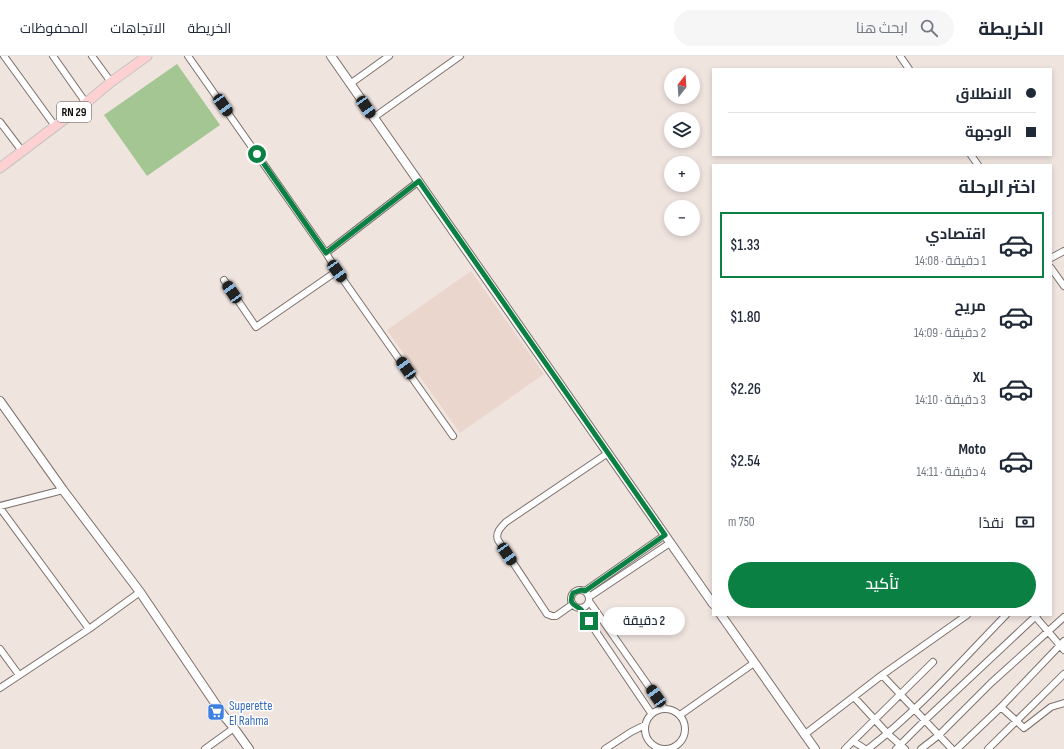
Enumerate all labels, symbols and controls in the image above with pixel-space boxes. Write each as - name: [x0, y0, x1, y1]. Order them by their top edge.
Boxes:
- search box: [674, 10, 954, 46]
- icon: search: [918, 17, 940, 39]
- text: الخريطة: [978, 18, 1044, 41]
- text: ابحث هنا: [856, 19, 908, 38]
- text: المحفوظات: [20, 20, 88, 37]
- text: الاتجاهات: [110, 20, 166, 37]
- text: الخريطة: [188, 20, 231, 37]
- north arrow: [664, 68, 700, 104]
- map controls: [664, 68, 700, 236]
- text: الانطلاق: [956, 85, 1012, 104]
- car: [211, 92, 235, 118]
- car: [354, 94, 378, 120]
- road number: RN 29: [57, 102, 91, 122]
- button: layers: [664, 112, 700, 148]
- text: الوجهة: [965, 123, 1012, 142]
- route start: [248, 145, 266, 163]
- button: +: [664, 156, 700, 192]
- text: اختر الرحلة: [958, 177, 1036, 198]
- button: −: [664, 200, 700, 236]
- text: اقتصادي: [926, 225, 986, 244]
- icon: car: [998, 227, 1034, 263]
- text: $1.33: [730, 236, 760, 255]
- text: 1 دقيقة · 14:08: [915, 253, 986, 269]
- car: [325, 258, 349, 284]
- car: [220, 279, 244, 305]
- text: مريح: [954, 297, 986, 316]
- icon: car: [998, 299, 1034, 335]
- text: $1.80: [730, 308, 761, 327]
- text: 2 دقيقة · 14:09: [914, 325, 986, 341]
- car: [394, 355, 418, 381]
- text: XL: [973, 368, 986, 387]
- icon: car: [998, 371, 1034, 407]
- text: $2.26: [730, 380, 761, 399]
- text: 3 دقيقة · 14:10: [915, 392, 986, 408]
- text: Moto: [959, 440, 986, 459]
- icon: car: [998, 443, 1034, 479]
- text: $2.54: [730, 452, 760, 471]
- text: 4 دقيقة · 14:11: [916, 464, 986, 480]
- icon: cash: [1014, 511, 1036, 533]
- text: 750 m: [728, 514, 755, 530]
- text: نقدًا: [978, 514, 1004, 533]
- car: [495, 541, 519, 567]
- button: تأكيد: [728, 562, 1036, 608]
- callout: 2 دقيقة: [603, 607, 685, 635]
- route end: [580, 612, 598, 630]
- text: 2 دقيقة: [623, 613, 665, 629]
- car: [644, 683, 668, 709]
- place label: Superette El Rahma: [229, 698, 272, 729]
- supermarket icon: Superette El Rahma: [206, 702, 226, 722]

